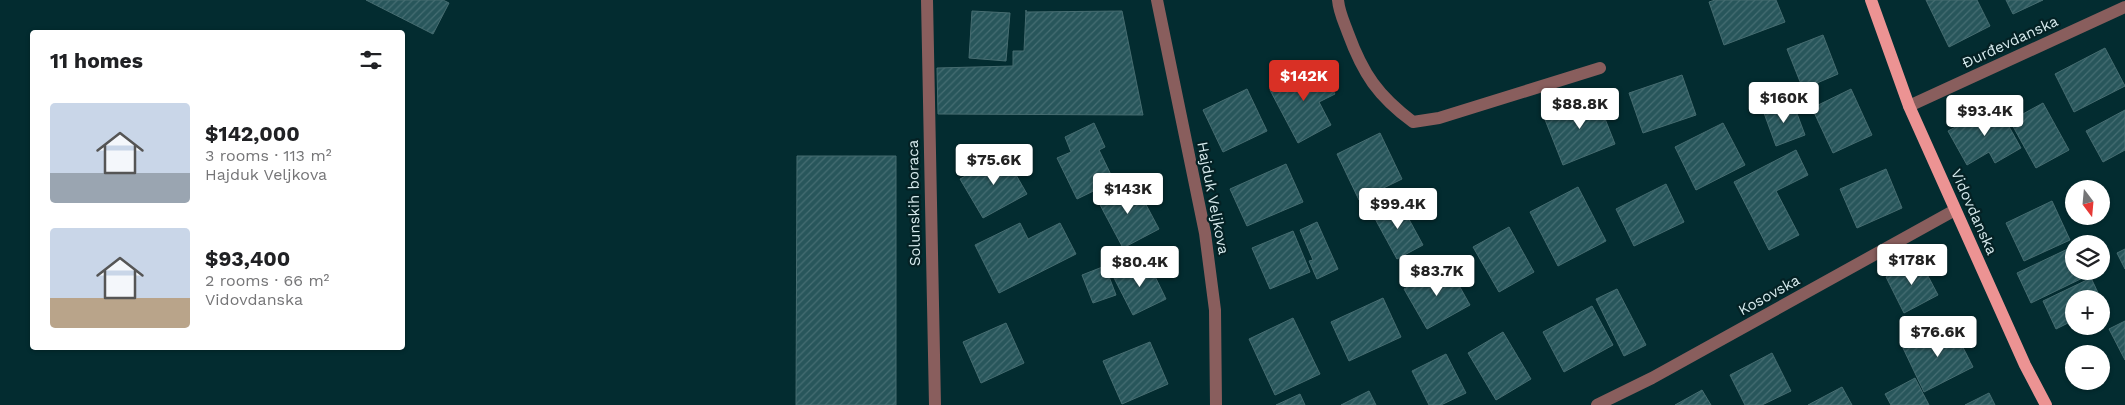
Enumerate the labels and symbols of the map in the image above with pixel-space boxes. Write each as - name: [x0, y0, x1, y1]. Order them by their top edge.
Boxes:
- street label: Đurđevdanska: [1959, 12, 2061, 72]
- pin: $142K: [1269, 59, 1339, 102]
- pin: $160K: [1749, 82, 1819, 124]
- pin: $88.8K: [1539, 88, 1621, 130]
- pin: $93.4K: [1944, 94, 2026, 137]
- street label: Solunskih boraca: [904, 139, 924, 266]
- street label: Hajduk Veljkova: [1193, 140, 1233, 256]
- pin: $75.6K: [953, 144, 1035, 186]
- street label: Vidovdanska: [1947, 166, 2001, 258]
- pin: $143K: [1093, 172, 1163, 215]
- north arrow: [2065, 180, 2110, 225]
- pin: $99.4K: [1357, 188, 1439, 230]
- pin: $178K: [1877, 244, 1947, 286]
- pin: $80.4K: [1099, 246, 1181, 288]
- pin: $83.7K: [1396, 254, 1478, 297]
- street label: Kosovska: [1735, 271, 1803, 319]
- pin: $76.6K: [1897, 316, 1979, 358]

